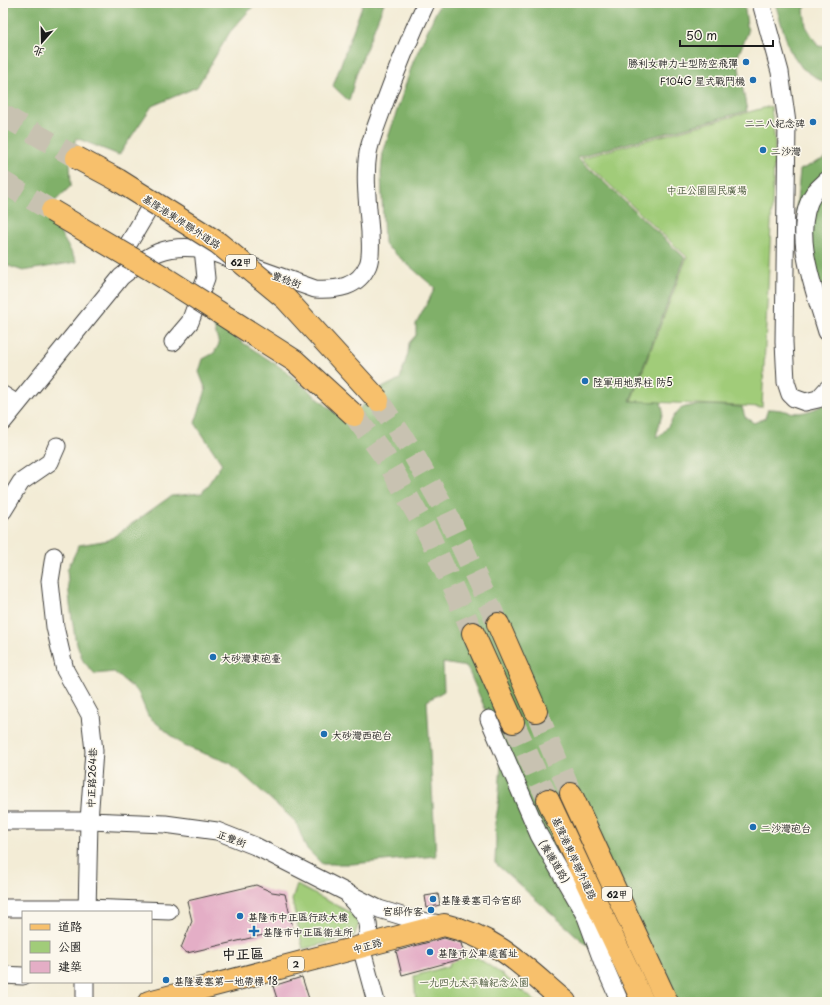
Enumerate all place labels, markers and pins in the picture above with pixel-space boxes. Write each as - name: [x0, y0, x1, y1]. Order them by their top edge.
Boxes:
- place label: 勝利女神力士型防空飛彈: [628, 55, 738, 70]
- marker: 勝利女神力士型防空飛彈: [741, 57, 751, 67]
- place label: F104G 星式戰鬥機: [660, 73, 745, 88]
- marker: F104G 星式戰鬥機: [748, 75, 758, 85]
- place label: 二二八紀念碑: [745, 115, 805, 130]
- marker: 二二八紀念碑: [808, 117, 818, 127]
- place label: 二沙灣: [771, 143, 801, 158]
- marker: 二沙灣: [758, 145, 768, 155]
- place label: 陸軍用地界柱 防5: [593, 374, 673, 389]
- marker: 陸軍用地界柱 防5: [580, 376, 590, 386]
- place label: 大砂灣東砲臺: [221, 650, 281, 665]
- marker: 大砂灣東砲臺: [208, 652, 218, 662]
- place label: 大砂灣西砲台: [332, 727, 392, 742]
- marker: 大砂灣西砲台: [319, 729, 329, 739]
- place label: 二沙灣砲台: [761, 820, 811, 835]
- marker: 二沙灣砲台: [748, 822, 758, 832]
- place label: 基隆要塞司令官邸: [441, 892, 521, 907]
- marker: 基隆要塞司令官邸: [428, 894, 438, 904]
- place label: 官邸作客: [383, 903, 423, 918]
- marker: 官邸作客: [426, 905, 436, 915]
- place label: 基隆市中正區行政大樓: [248, 909, 348, 924]
- marker: 基隆市中正區行政大樓: [235, 911, 245, 921]
- place label: 基隆市中正區衛生所: [263, 924, 353, 939]
- marker: 基隆市中正區衛生所: [248, 925, 260, 937]
- place label: 基隆市公車處舊址: [438, 945, 518, 960]
- marker: 基隆市公車處舊址: [425, 947, 435, 957]
- place label: 基隆要塞第一地帶標 18: [174, 973, 278, 988]
- marker: 基隆要塞第一地帶標 18: [161, 975, 171, 985]

